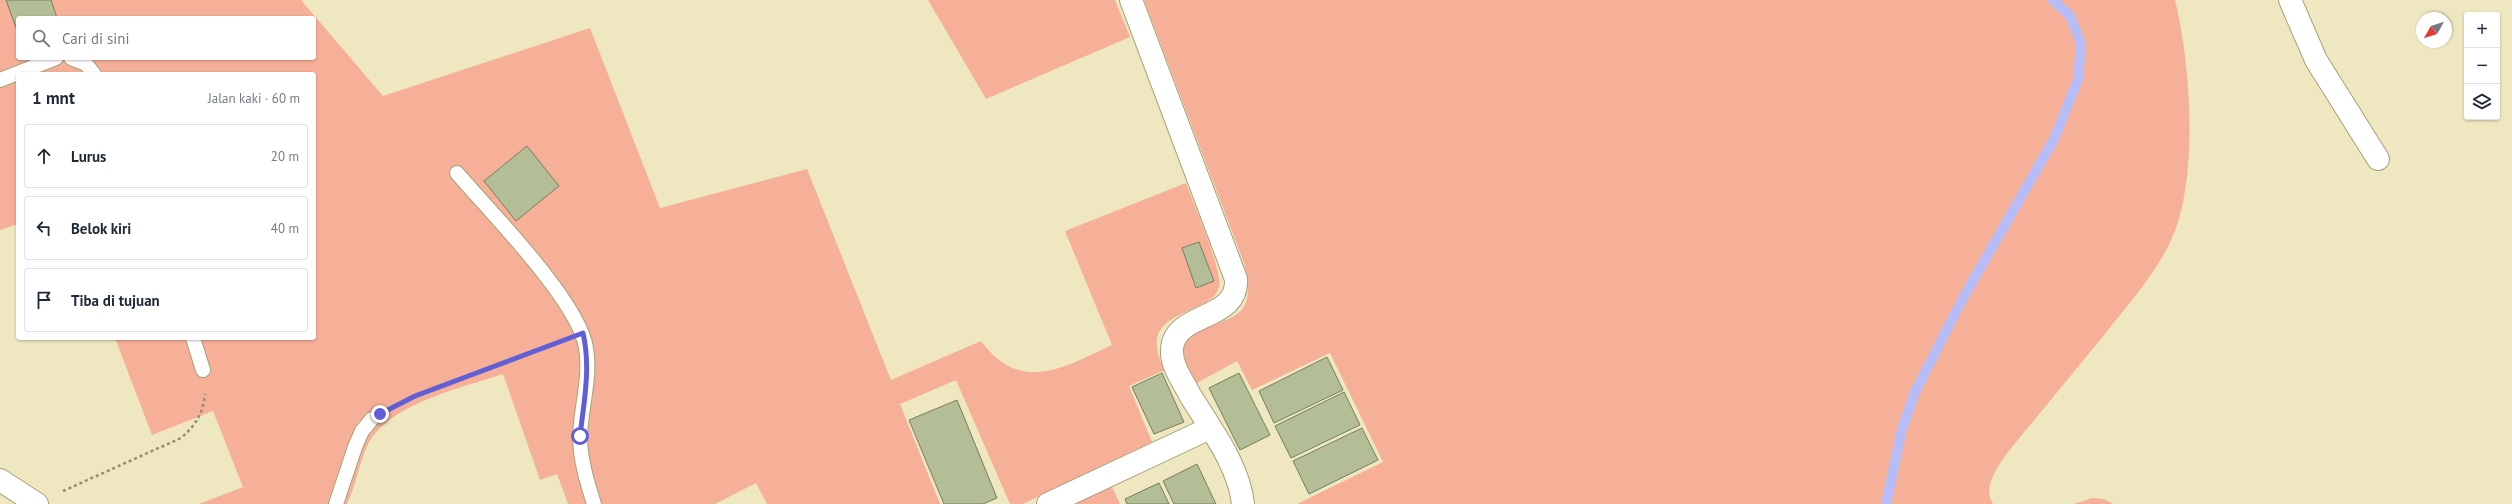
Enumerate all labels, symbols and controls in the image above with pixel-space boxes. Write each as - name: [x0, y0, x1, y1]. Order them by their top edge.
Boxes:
- north arrow: [2416, 12, 2452, 48]
- map controls: [2464, 12, 2500, 120]
- button: +: [2464, 12, 2500, 48]
- search box: [16, 16, 316, 60]
- icon: search: [30, 27, 52, 49]
- text: Cari di sini: [62, 29, 130, 48]
- button: −: [2464, 48, 2500, 84]
- button: layers: [2464, 84, 2500, 120]
- text: 1 mnt: [32, 87, 75, 109]
- text: Jalan kaki · 60 m: [208, 90, 300, 107]
- icon: ahead: [33, 145, 55, 167]
- text: Lurus: [71, 147, 106, 166]
- text: 20 m: [271, 148, 299, 165]
- icon: left: [33, 217, 55, 239]
- text: Belok kiri: [71, 219, 131, 238]
- text: 40 m: [271, 220, 299, 237]
- icon: arrive: [33, 289, 55, 311]
- text: Tiba di tujuan: [71, 291, 160, 310]
- route end: [371, 405, 389, 423]
- route start: [571, 427, 589, 445]

